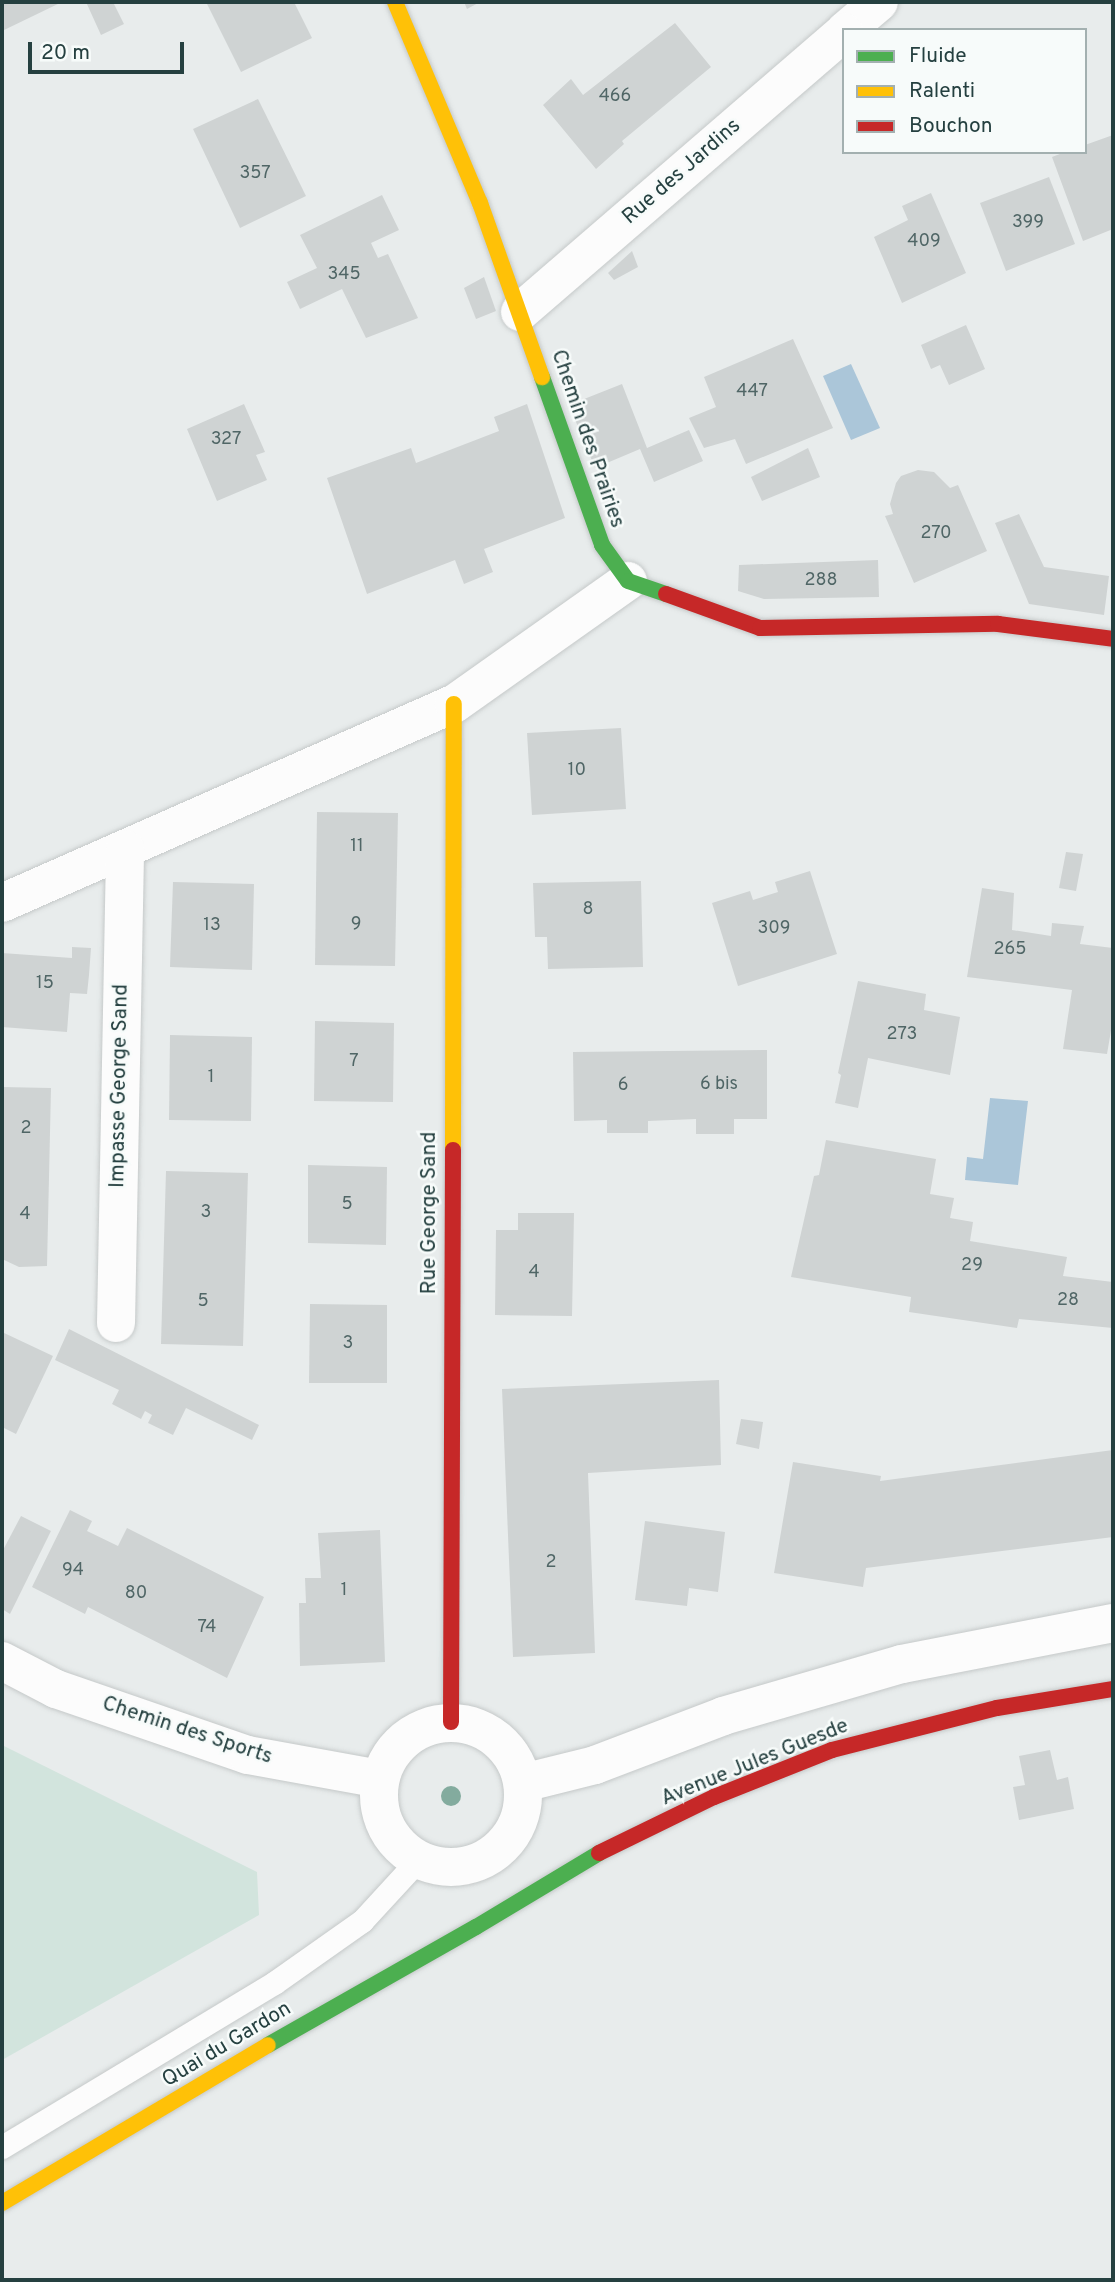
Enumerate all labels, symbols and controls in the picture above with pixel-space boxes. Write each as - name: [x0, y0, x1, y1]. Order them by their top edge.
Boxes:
- scale bar: [32, 28, 187, 72]
- legend: [842, 28, 1087, 154]
- text: 20 m: [41, 40, 90, 67]
- text: Fluide: [909, 43, 967, 70]
- text: Ralenti: [909, 78, 975, 105]
- house number: 466: [599, 86, 631, 108]
- text: Bouchon: [909, 113, 992, 140]
- street label: Rue des Jardins: [618, 114, 746, 230]
- house number: 357: [239, 163, 271, 185]
- house number: 399: [1012, 212, 1044, 234]
- house number: 409: [907, 231, 941, 253]
- house number: 345: [327, 264, 361, 286]
- street label: Chemin des Prairies: [545, 347, 629, 531]
- house number: 447: [736, 381, 768, 403]
- house number: 327: [211, 429, 241, 451]
- house number: 270: [920, 523, 952, 545]
- house number: 288: [804, 570, 838, 592]
- house number: 10: [568, 760, 586, 782]
- house number: 11: [350, 836, 364, 858]
- house number: 8: [583, 899, 593, 921]
- house number: 9: [351, 914, 361, 936]
- house number: 13: [203, 915, 221, 937]
- house number: 309: [758, 918, 790, 940]
- house number: 265: [994, 939, 1026, 961]
- house number: 15: [36, 973, 54, 995]
- street label: Impasse George Sand: [106, 984, 134, 1188]
- house number: 273: [887, 1024, 917, 1046]
- house number: 7: [349, 1051, 359, 1073]
- house number: 1: [208, 1067, 214, 1089]
- house number: 6 bis: [700, 1074, 738, 1096]
- house number: 6: [618, 1075, 628, 1097]
- house number: 2: [20, 1118, 32, 1140]
- street label: Rue George Sand: [417, 1132, 443, 1294]
- house number: 5: [341, 1194, 353, 1216]
- house number: 3: [201, 1202, 211, 1224]
- house number: 4: [19, 1204, 31, 1226]
- house number: 29: [961, 1255, 983, 1277]
- house number: 4: [528, 1262, 540, 1284]
- house number: 28: [1057, 1290, 1079, 1312]
- house number: 5: [197, 1291, 209, 1313]
- house number: 3: [343, 1333, 353, 1355]
- house number: 2: [545, 1552, 557, 1574]
- house number: 94: [62, 1560, 84, 1582]
- house number: 1: [341, 1580, 347, 1602]
- house number: 80: [125, 1583, 147, 1605]
- house number: 74: [198, 1617, 216, 1639]
- street label: Chemin des Sports: [99, 1692, 275, 1770]
- street label: Avenue Jules Guesde: [658, 1714, 852, 1812]
- street label: Quai du Gardon: [158, 1997, 296, 2093]

